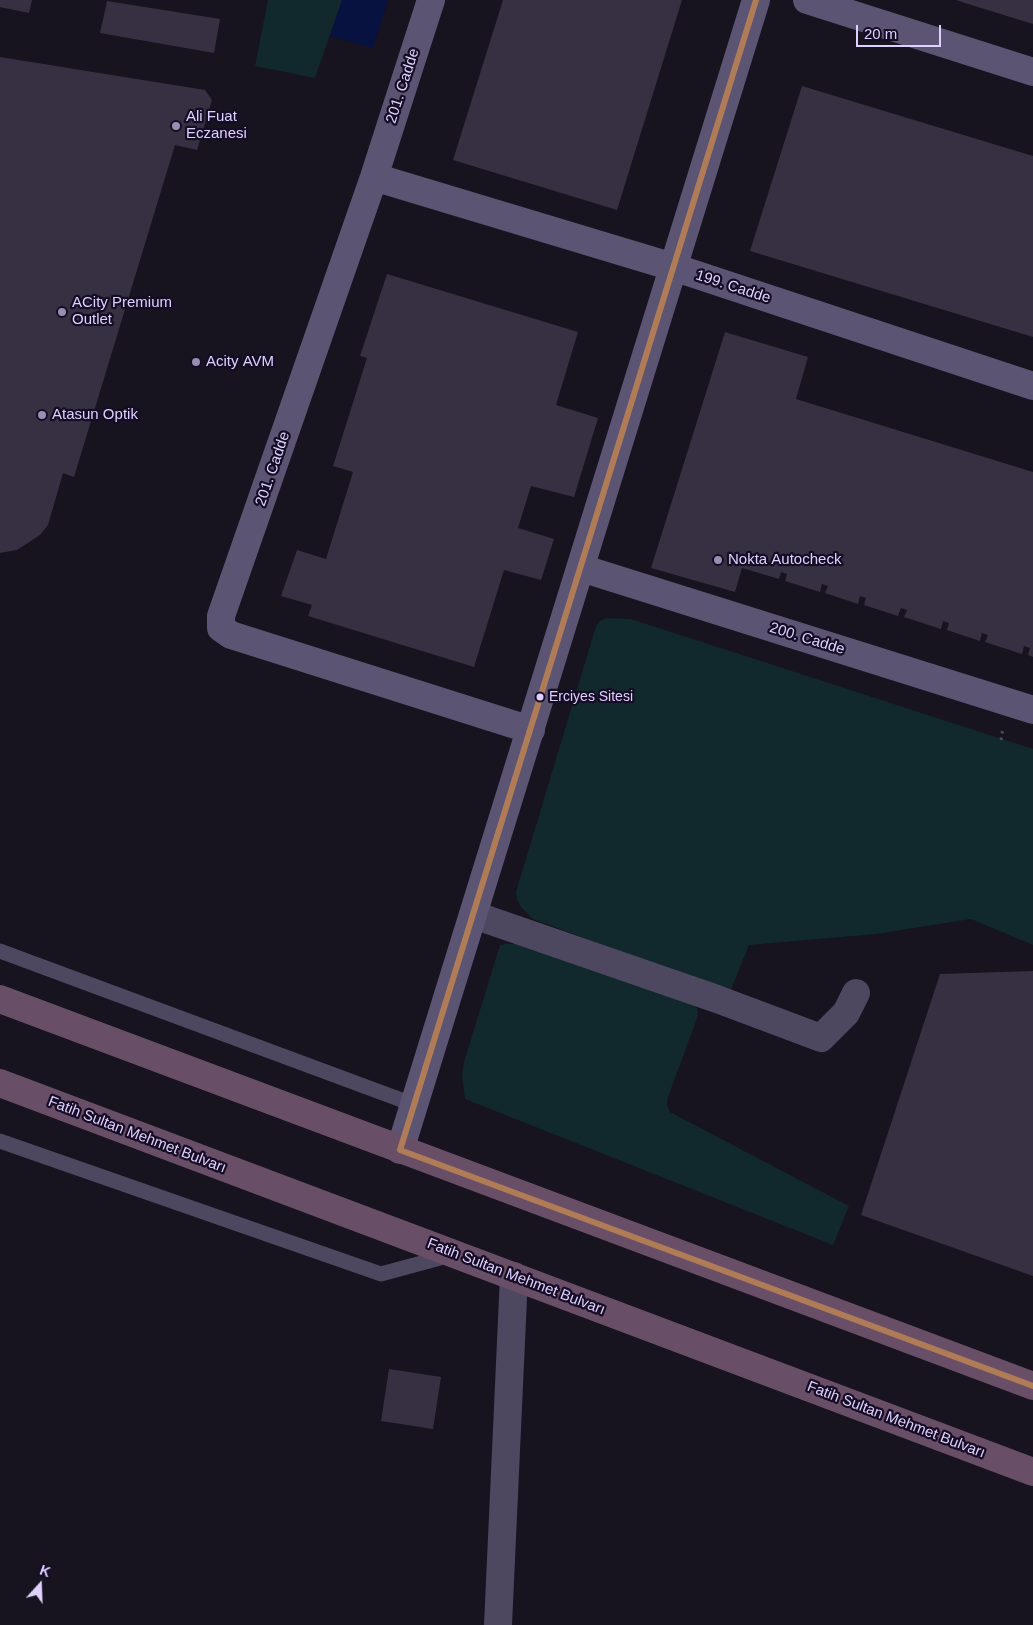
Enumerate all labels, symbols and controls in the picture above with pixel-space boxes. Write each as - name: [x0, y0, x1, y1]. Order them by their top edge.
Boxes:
- scale bar: [858, 15, 943, 47]
- text: 20 m: [864, 25, 897, 42]
- street label: 201. Cadde: [382, 46, 424, 126]
- place label: Ali Fuat Eczanesi: [186, 108, 247, 143]
- marker: Ali Fuat Eczanesi: [170, 120, 182, 132]
- street label: 199. Cadde: [693, 266, 773, 308]
- place label: ACity Premium Outlet: [72, 294, 172, 329]
- marker: ACity Premium Outlet: [56, 306, 68, 318]
- place label: Acity AVM: [206, 353, 274, 371]
- marker: Acity AVM: [190, 356, 202, 368]
- place label: Atasun Optik: [52, 406, 138, 424]
- marker: Atasun Optik: [36, 409, 48, 421]
- street label: 201. Cadde: [252, 429, 294, 509]
- place label: Nokta Autocheck: [728, 551, 841, 569]
- marker: Nokta Autocheck: [712, 554, 724, 566]
- street label: 200. Cadde: [767, 619, 847, 659]
- place label: Erciyes Sitesi: [549, 689, 633, 705]
- marker: Erciyes Sitesi: [535, 692, 545, 702]
- street label: Fatih Sultan Mehmet Bulvarı: [45, 1093, 229, 1177]
- street label: Fatih Sultan Mehmet Bulvarı: [424, 1235, 608, 1319]
- street label: Fatih Sultan Mehmet Bulvarı: [804, 1378, 988, 1462]
- north arrow: [15, 1560, 65, 1610]
- text: K: [38, 1562, 53, 1580]

